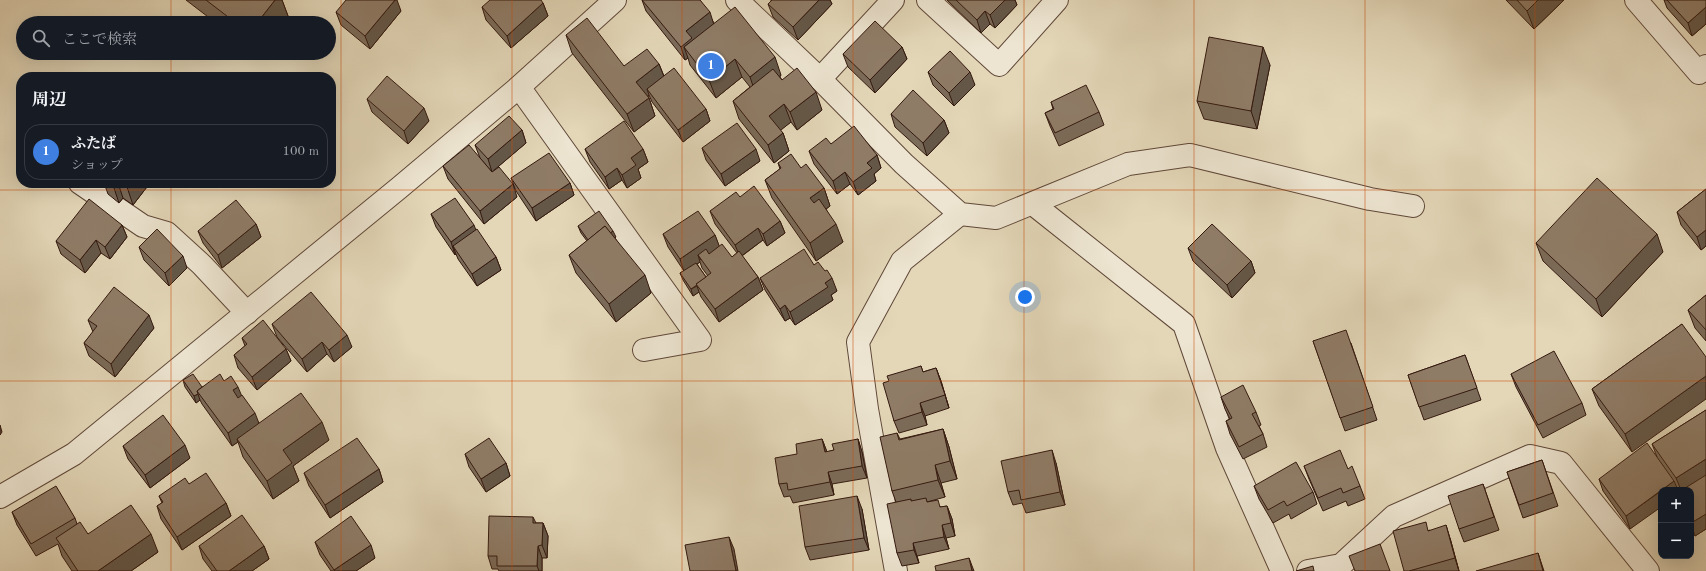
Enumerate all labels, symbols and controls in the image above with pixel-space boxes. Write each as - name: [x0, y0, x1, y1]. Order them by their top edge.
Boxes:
- search box: [16, 16, 336, 60]
- icon: search: [30, 27, 52, 49]
- text: ここで検索: [62, 33, 137, 48]
- pin: 1: [698, 51, 724, 81]
- text: 周辺: [32, 92, 66, 109]
- text: ふたば: [71, 137, 116, 152]
- text: 1: [42, 145, 50, 158]
- text: 100 m: [282, 145, 319, 158]
- text: ショップ: [71, 159, 123, 172]
- your location: [1015, 287, 1035, 307]
- map controls: [1658, 487, 1694, 559]
- button: +: [1658, 487, 1694, 523]
- button: −: [1658, 523, 1694, 559]

